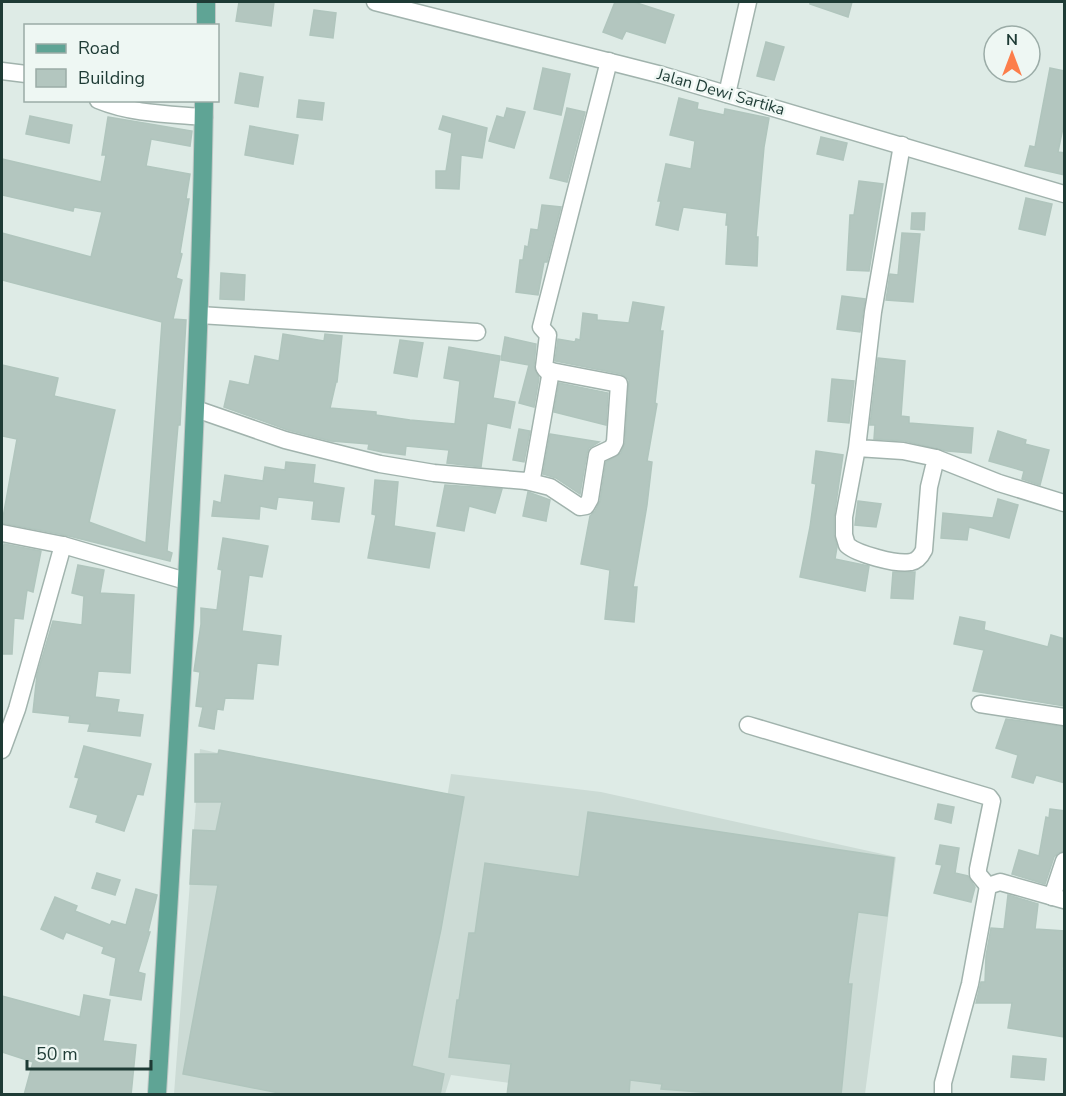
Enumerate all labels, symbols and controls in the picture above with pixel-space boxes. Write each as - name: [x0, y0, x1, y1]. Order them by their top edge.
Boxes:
- legend: [24, 24, 219, 102]
- north arrow: [982, 24, 1042, 84]
- text: N: [1006, 29, 1018, 51]
- text: Road: [78, 36, 120, 60]
- street label: Jalan Dewi Sartika: [654, 63, 787, 121]
- text: Building: [78, 66, 145, 90]
- scale bar: [27, 1033, 152, 1071]
- text: 50 m: [36, 1042, 78, 1066]

